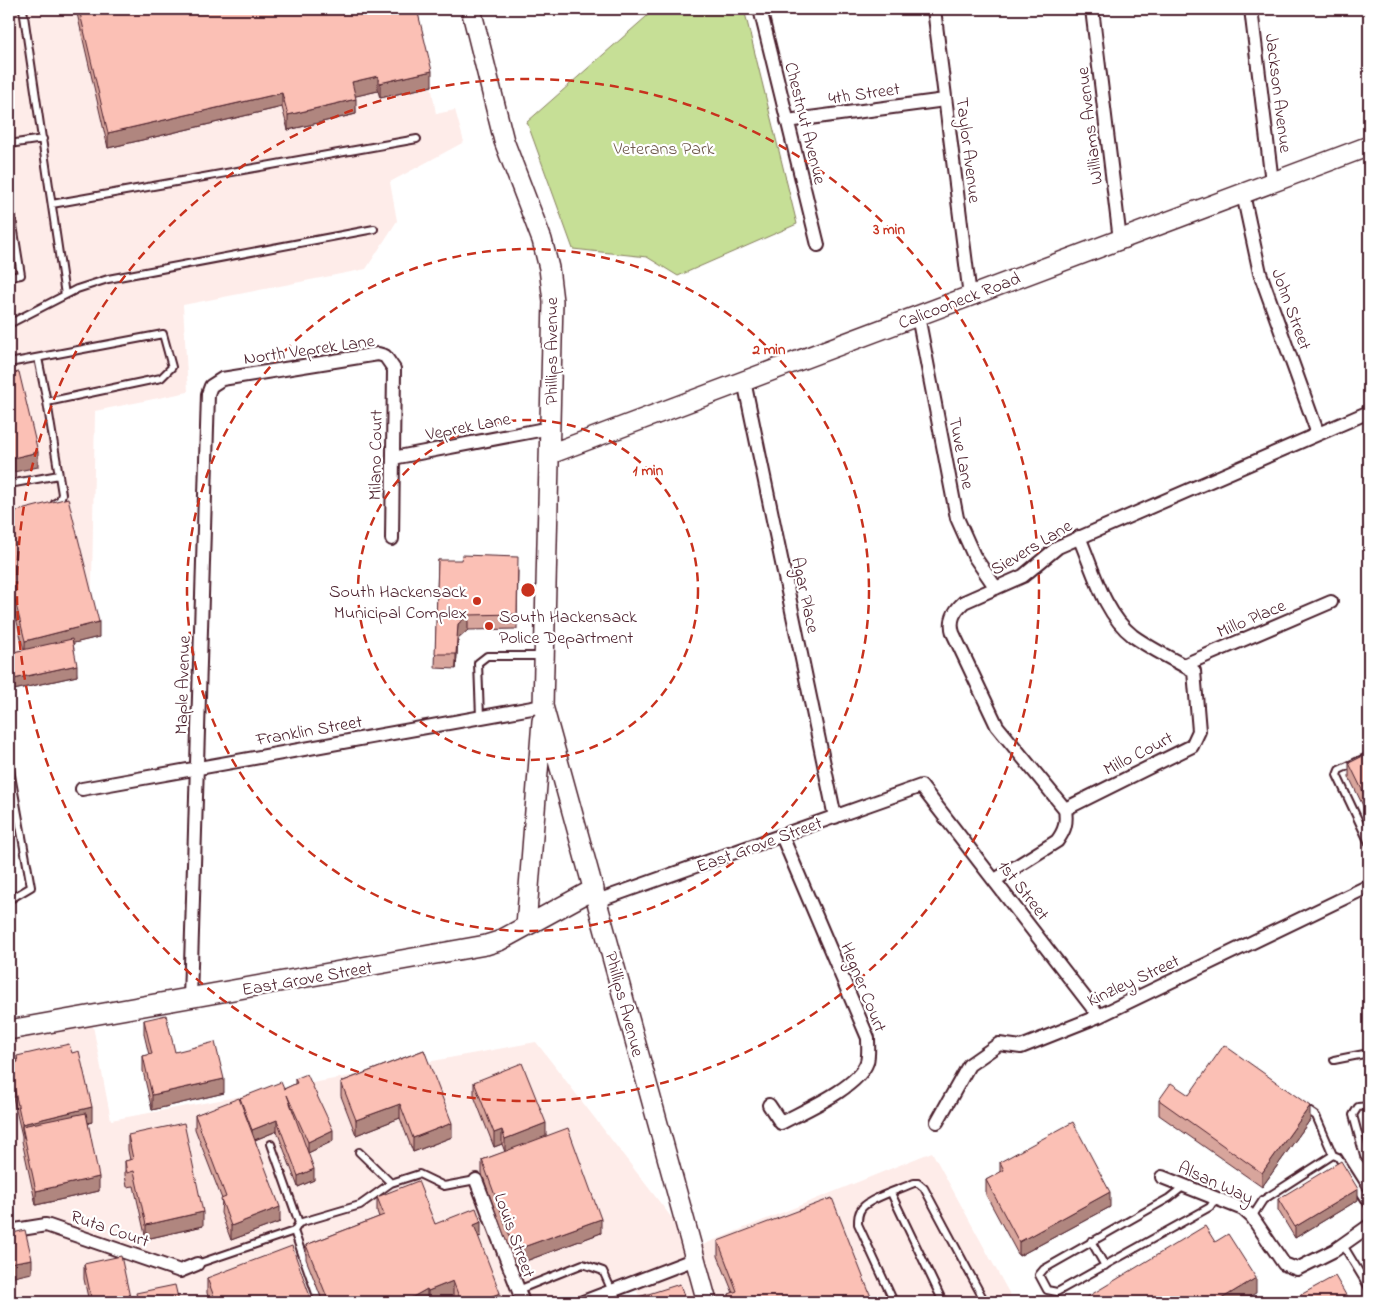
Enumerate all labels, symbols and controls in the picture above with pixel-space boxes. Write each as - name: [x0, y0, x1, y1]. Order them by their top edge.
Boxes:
- street label: Jackson Avenue: [1257, 32, 1297, 155]
- street label: Chestnut Avenue: [776, 60, 832, 188]
- street label: Williams Avenue: [1071, 64, 1111, 186]
- street label: 4th Street: [827, 77, 902, 113]
- street label: Taylor Avenue: [948, 96, 987, 206]
- park label: Veterans Park: [613, 137, 715, 163]
- text: 3 min: [872, 219, 905, 241]
- street label: John Street: [1263, 265, 1317, 354]
- street label: Calicooneck Road: [895, 267, 1025, 337]
- street label: Phillips Avenue: [540, 296, 566, 405]
- street label: North Veprek Lane: [242, 329, 377, 373]
- text: 2 min: [752, 339, 786, 361]
- street label: Veprek Lane: [423, 407, 514, 449]
- street label: Milano Court: [363, 409, 391, 501]
- street label: Tuve Lane: [940, 415, 980, 493]
- text: 1 min: [633, 460, 664, 482]
- street label: Sievers Lane: [986, 514, 1079, 583]
- street label: Agar Place: [782, 555, 825, 637]
- place label: South Hackensack Municipal Complex: [329, 580, 467, 627]
- centre of rings: [519, 581, 537, 599]
- street label: Millo Place: [1213, 593, 1291, 646]
- marker: South Hackensack Municipal Complex: [471, 595, 483, 607]
- place label: South Hackensack Police Department: [499, 605, 637, 652]
- marker: South Hackensack Police Department: [483, 620, 495, 632]
- street label: Maple Avenue: [169, 634, 199, 735]
- street label: Franklin Street: [253, 710, 364, 754]
- street label: Millo Court: [1100, 726, 1178, 783]
- street label: East Grove Street: [693, 811, 826, 881]
- street label: 1st Street: [990, 855, 1054, 927]
- street label: Hegner Court: [831, 939, 892, 1037]
- street label: Phillips Avenue: [597, 949, 650, 1061]
- street label: Kinzley Street: [1083, 949, 1184, 1015]
- street label: East Grove Street: [240, 956, 375, 1004]
- street label: Alsan Way: [1173, 1156, 1257, 1212]
- street label: Louis Street: [486, 1190, 540, 1282]
- street label: Ruta Court: [67, 1204, 152, 1255]

